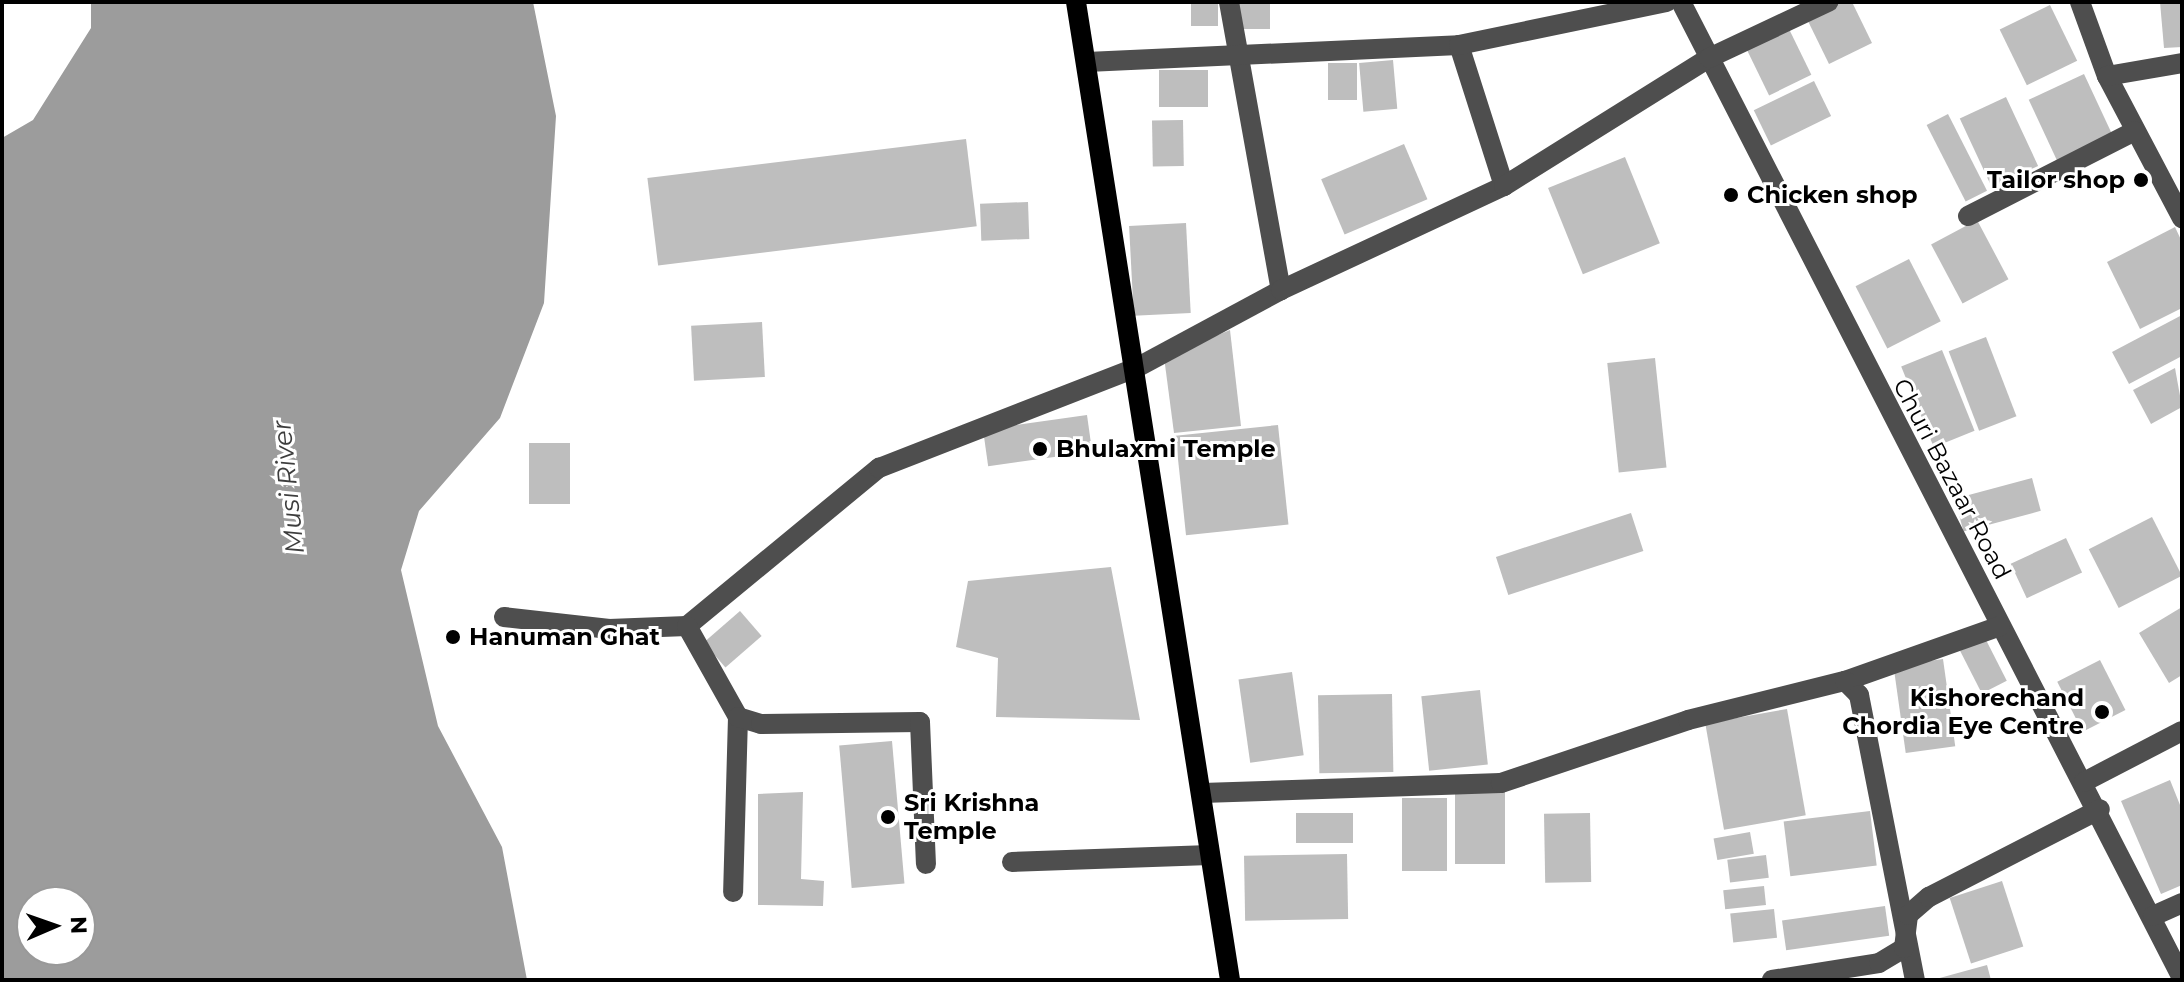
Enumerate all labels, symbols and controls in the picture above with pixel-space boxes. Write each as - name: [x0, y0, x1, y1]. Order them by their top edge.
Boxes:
- place label: Tailor shop: [1987, 166, 2125, 194]
- marker: Tailor shop: [2132, 171, 2150, 189]
- place label: Chicken shop: [1747, 181, 1918, 209]
- marker: Chicken shop: [1722, 186, 1740, 204]
- street label: Churi Bazaar Road: [1887, 374, 2017, 584]
- water label: Musi River: [266, 419, 312, 555]
- place label: Bhulaxmi Temple: [1056, 435, 1276, 463]
- marker: Bhulaxmi Temple: [1031, 440, 1049, 458]
- place label: Hanuman Ghat: [469, 623, 660, 651]
- marker: Hanuman Ghat: [444, 628, 462, 646]
- place label: Kishorechand Chordia Eye Centre: [1842, 684, 2084, 740]
- marker: Kishorechand Chordia Eye Centre: [2091, 701, 2113, 723]
- place label: Sri Krishna Temple: [904, 789, 1039, 845]
- marker: Sri Krishna Temple: [879, 808, 897, 826]
- north arrow: [16, 886, 96, 966]
- text: N: [65, 916, 92, 935]

